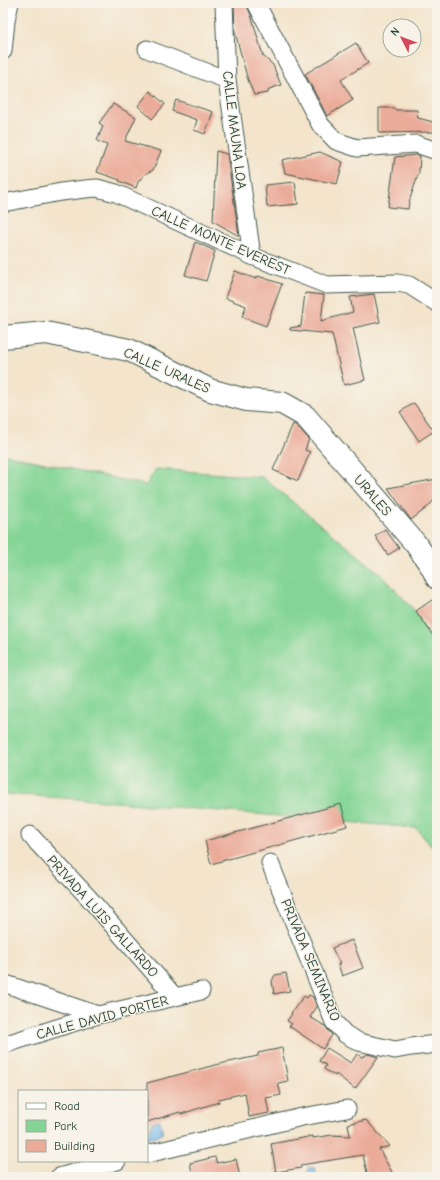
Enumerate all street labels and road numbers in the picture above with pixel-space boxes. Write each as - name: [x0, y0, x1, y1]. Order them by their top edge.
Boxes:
- street label: CALLE MAUNA LOA: [219, 70, 250, 190]
- street label: CALLE MONTE EVEREST: [149, 202, 294, 279]
- street label: CALLE URALES: [121, 344, 213, 397]
- street label: URALES: [350, 471, 395, 520]
- street label: PRIVADA LUIS GALLARDO: [43, 852, 162, 981]
- street label: PRIVADA SEMINARIO: [277, 896, 344, 1024]
- street label: CALLE DAVID PORTER: [34, 992, 170, 1043]

